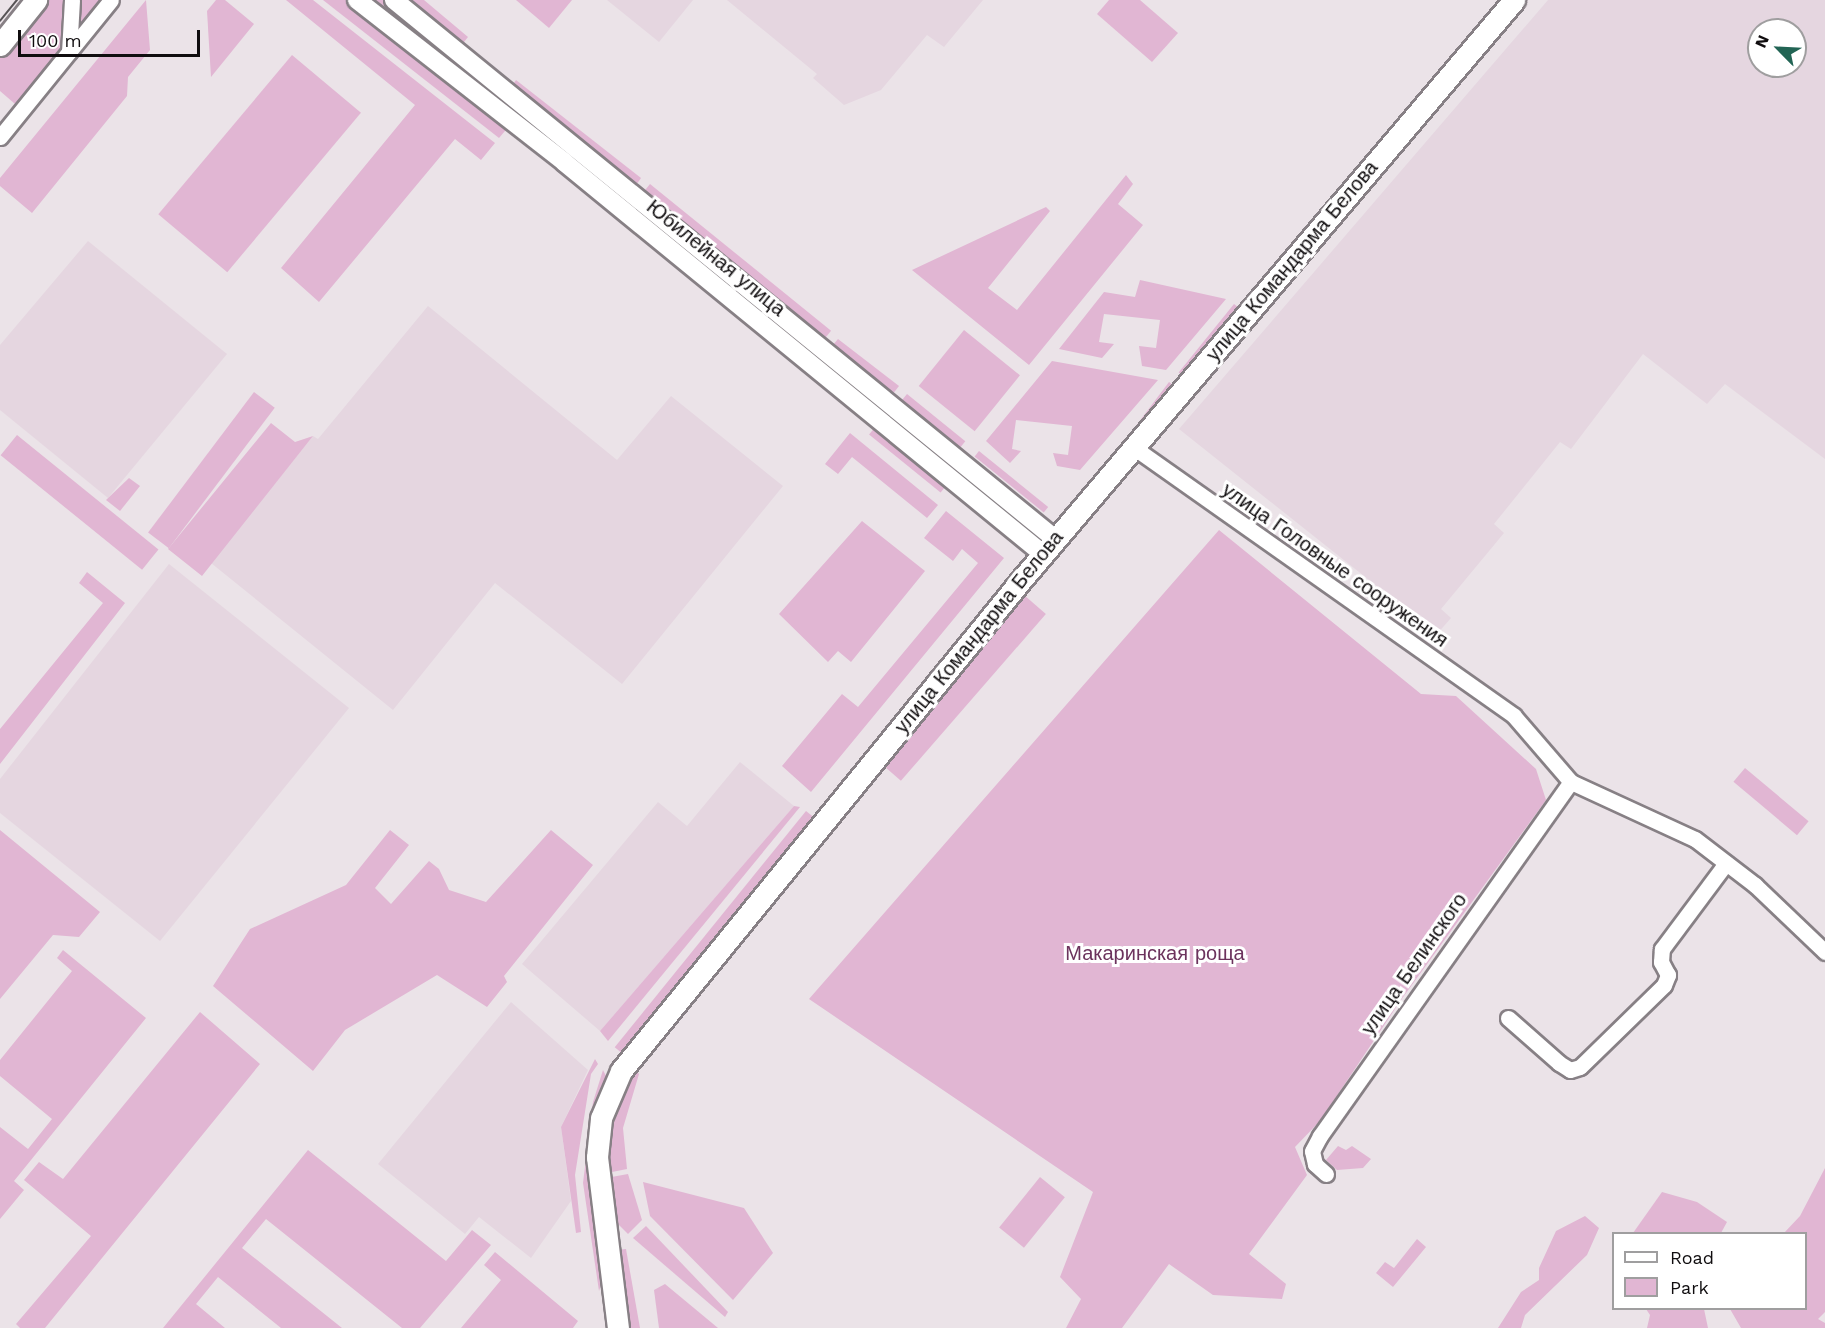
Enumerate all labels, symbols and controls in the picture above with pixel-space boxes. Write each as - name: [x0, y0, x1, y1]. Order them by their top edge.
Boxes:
- scale bar: [21, 18, 202, 56]
- north arrow: [1747, 18, 1807, 78]
- text: 100 m: [29, 30, 82, 51]
- text: N: [1751, 32, 1773, 51]
- street label: улица Командарма Белова: [1201, 156, 1383, 366]
- street label: Юбилейная улица: [642, 195, 790, 321]
- street label: улица Головные сооружения: [1217, 478, 1453, 652]
- street label: улица Командарма Белова: [890, 526, 1068, 738]
- street label: улица Белинского: [1356, 889, 1472, 1039]
- park label: Макаринская роща: [1065, 941, 1245, 965]
- legend: [1612, 1232, 1807, 1310]
- text: Road: [1670, 1247, 1714, 1268]
- text: Park: [1670, 1277, 1709, 1298]

